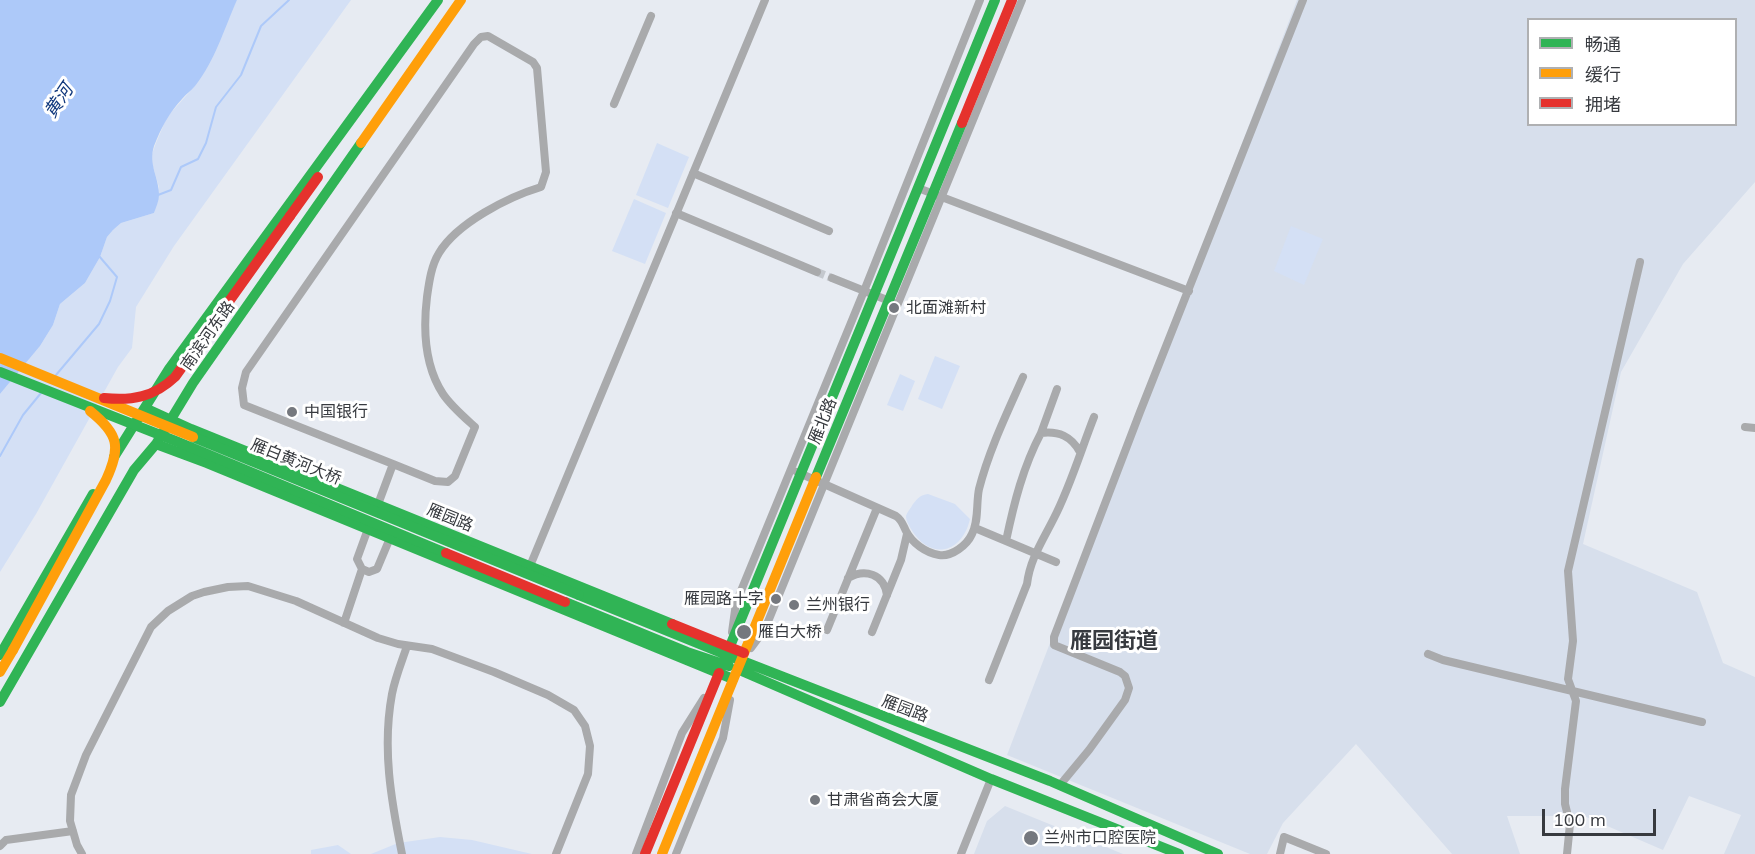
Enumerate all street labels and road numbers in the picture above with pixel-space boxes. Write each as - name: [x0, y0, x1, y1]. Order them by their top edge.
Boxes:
- street label: 南滨河东路: [177, 298, 239, 374]
- street label: 雁北路: [805, 395, 841, 447]
- street label: 雁白黄河大桥: [248, 435, 344, 489]
- street label: 雁园路: [424, 500, 476, 536]
- street label: 雁园路: [879, 691, 931, 727]

